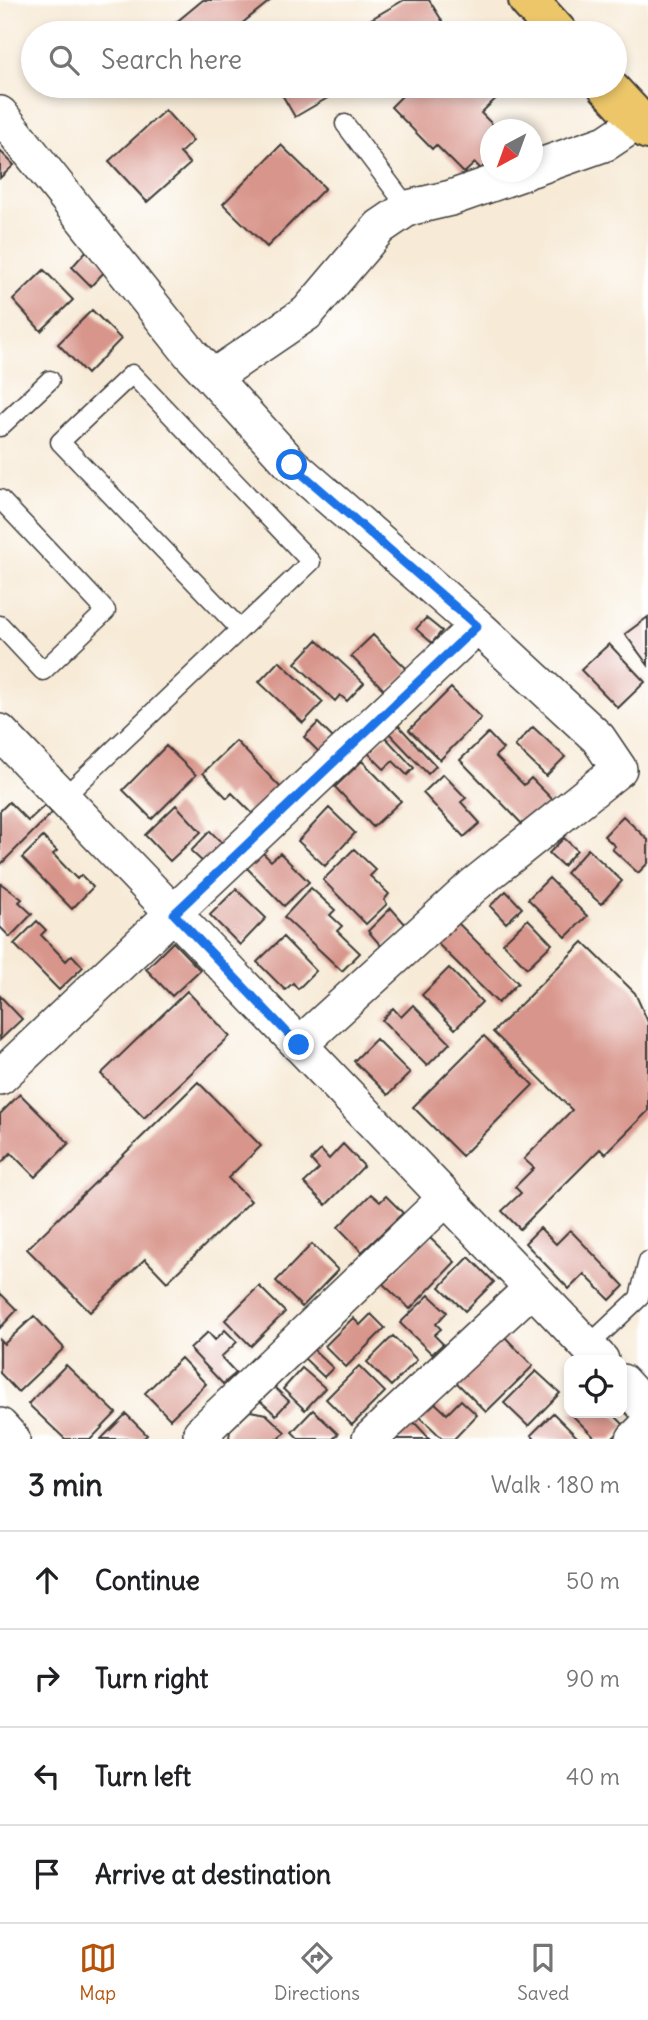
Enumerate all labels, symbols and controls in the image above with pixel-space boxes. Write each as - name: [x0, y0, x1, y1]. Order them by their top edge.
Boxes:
- search box: [21, 21, 627, 98]
- icon: search: [45, 41, 83, 79]
- text: Search here: [101, 43, 242, 76]
- north arrow: [480, 119, 543, 182]
- route start: [276, 449, 307, 480]
- route end: [283, 1029, 314, 1060]
- map controls: [564, 1355, 627, 1418]
- button: locate: [564, 1355, 627, 1418]
- text: 3 min: [28, 1466, 103, 1504]
- text: Walk · 180 m: [491, 1470, 620, 1499]
- icon: ahead: [28, 1561, 66, 1599]
- text: Continue: [95, 1564, 200, 1597]
- text: 50 m: [566, 1566, 620, 1595]
- icon: right: [28, 1659, 66, 1697]
- text: Turn right: [95, 1662, 208, 1695]
- text: 90 m: [566, 1664, 620, 1693]
- icon: left: [28, 1757, 66, 1795]
- text: Turn left: [95, 1760, 191, 1793]
- text: 40 m: [566, 1762, 620, 1791]
- icon: arrive: [28, 1855, 66, 1893]
- text: Arrive at destination: [95, 1858, 331, 1891]
- tab: Map: [79, 1939, 117, 2005]
- tab: Directions: [274, 1939, 360, 2005]
- tab: Saved: [517, 1939, 569, 2005]

